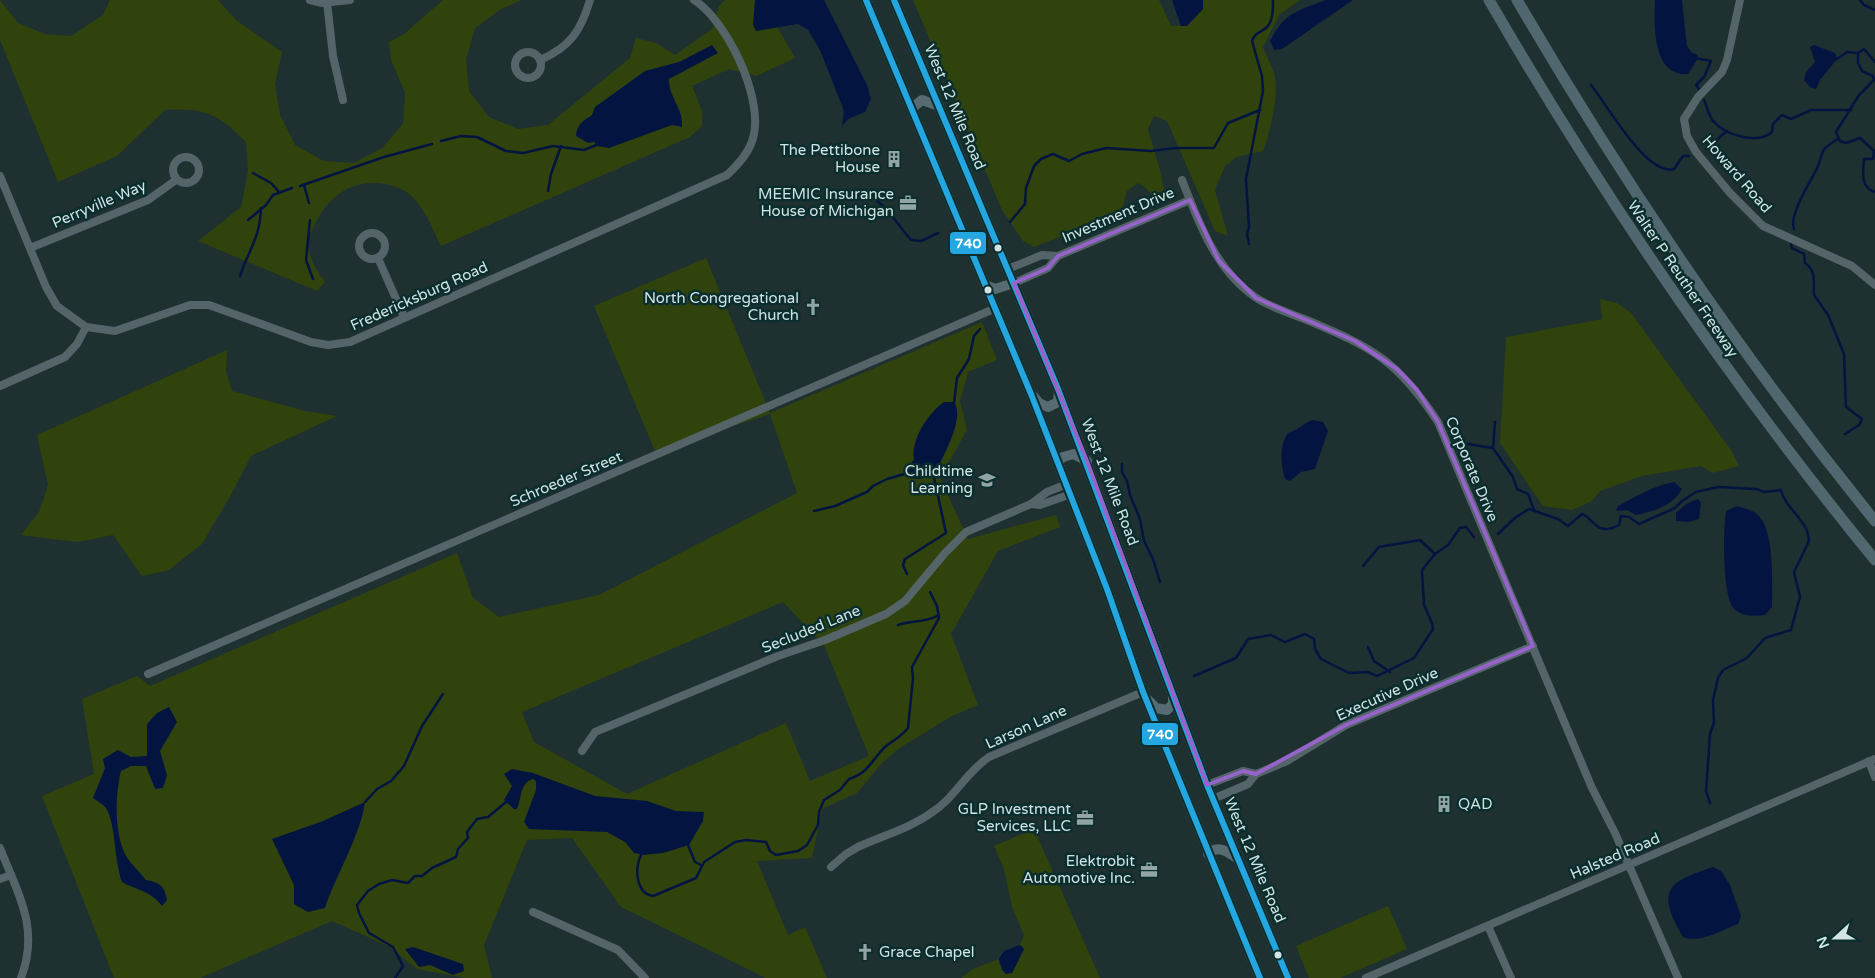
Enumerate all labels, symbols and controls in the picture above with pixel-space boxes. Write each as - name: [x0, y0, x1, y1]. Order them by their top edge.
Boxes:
- street label: West 12 Mile Road: [920, 42, 990, 172]
- street label: Howard Road: [1698, 132, 1776, 216]
- place label: The Pettibone House: [780, 141, 880, 176]
- building icon: The Pettibone House: [884, 149, 904, 169]
- street label: Perryville Way: [49, 176, 149, 232]
- street label: Investment Drive: [1059, 183, 1177, 247]
- place label: MEEMIC Insurance House of Michigan: [758, 185, 894, 220]
- office icon: MEEMIC Insurance House of Michigan: [898, 193, 918, 213]
- street label: Walter P Reuther Freeway: [1624, 197, 1742, 361]
- line badge: 740: [949, 231, 987, 255]
- text: 740: [955, 235, 981, 252]
- unlabelled marker: [993, 243, 1003, 253]
- street label: Fredericksburg Road: [347, 258, 491, 334]
- unlabelled marker: [983, 285, 993, 295]
- place label: North Congregational Church: [644, 289, 799, 324]
- church icon: North Congregational Church: [803, 297, 823, 317]
- street label: Corporate Drive: [1442, 414, 1502, 524]
- street label: West 12 Mile Road: [1078, 416, 1142, 548]
- street label: Schroeder Street: [507, 447, 625, 511]
- place label: Childtime Learning: [905, 462, 973, 497]
- school or university icon: Childtime Learning: [977, 470, 997, 490]
- street label: Secluded Lane: [759, 601, 863, 657]
- street label: Executive Drive: [1333, 663, 1441, 725]
- street label: Larson Lane: [983, 701, 1069, 753]
- line badge: 740: [1141, 722, 1179, 746]
- text: 740: [1147, 726, 1173, 743]
- building icon: QAD: [1434, 794, 1454, 814]
- street label: West 12 Mile Road: [1220, 795, 1290, 925]
- place label: QAD: [1458, 795, 1492, 813]
- place label: GLP Investment Services, LLC: [958, 800, 1071, 835]
- office icon: GLP Investment Services, LLC: [1075, 808, 1095, 828]
- street label: Halsted Road: [1567, 829, 1663, 883]
- place label: Elektrobit Automotive Inc.: [1022, 852, 1135, 887]
- office icon: Elektrobit Automotive Inc.: [1139, 860, 1159, 880]
- north arrow: [1810, 913, 1860, 963]
- text: N: [1813, 934, 1833, 951]
- church icon: Grace Chapel: [855, 942, 875, 962]
- place label: Grace Chapel: [879, 943, 975, 961]
- unlabelled marker: [1273, 950, 1283, 960]

